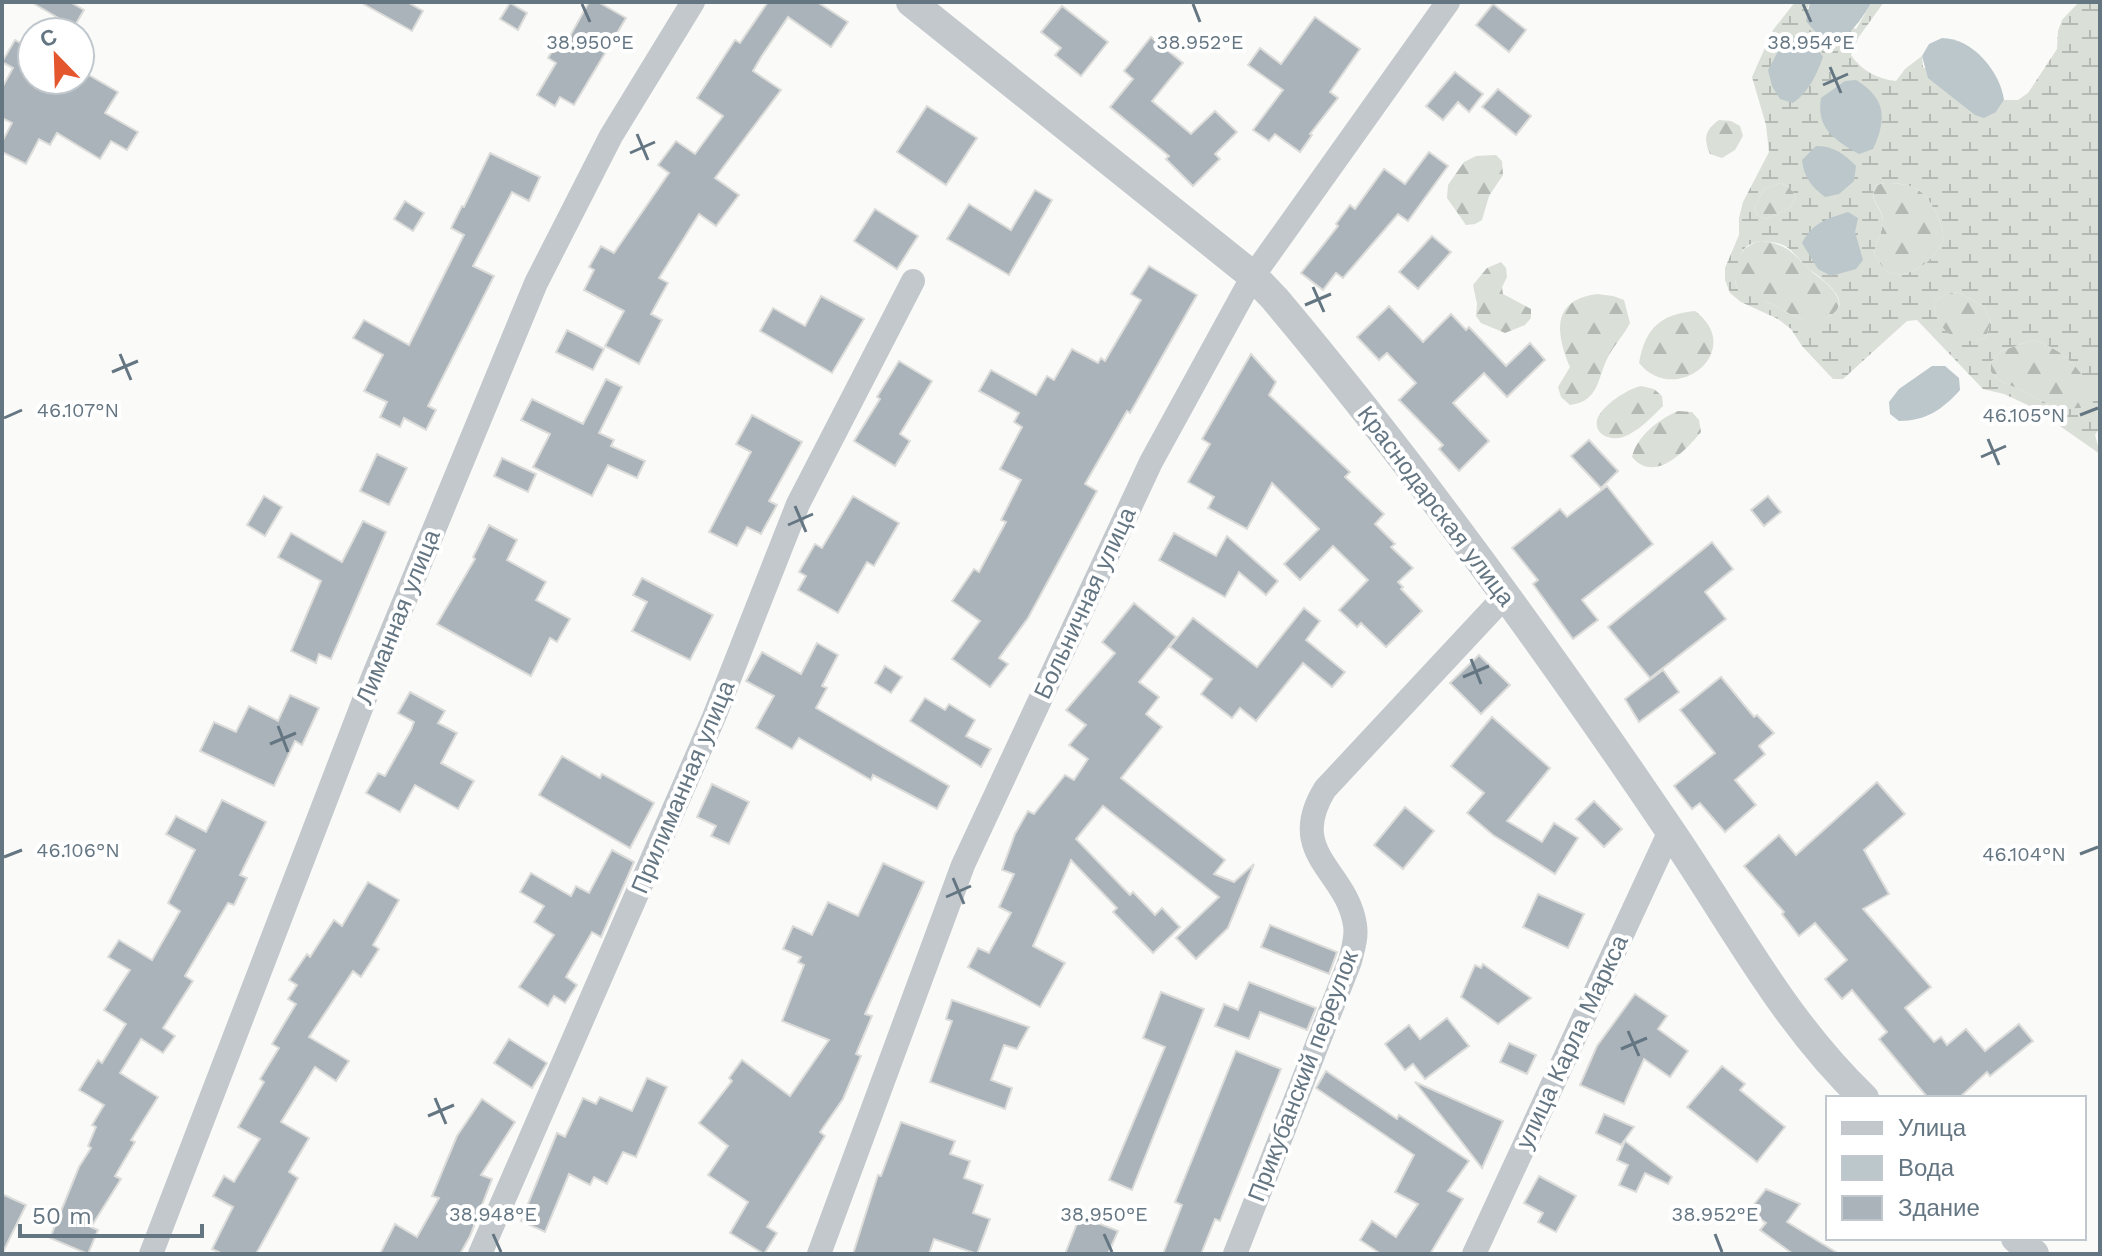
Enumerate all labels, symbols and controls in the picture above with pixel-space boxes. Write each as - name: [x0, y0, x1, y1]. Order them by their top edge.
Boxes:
- north arrow: [16, 16, 96, 96]
- text: С: [36, 23, 61, 53]
- text: 38.950°E: [546, 30, 634, 54]
- text: 38.952°E: [1157, 30, 1243, 54]
- text: 38.954°E: [1767, 30, 1855, 54]
- text: 46.107°N: [37, 398, 119, 422]
- street label: Краснодарская улица: [1352, 401, 1521, 612]
- text: 46.105°N: [1982, 403, 2066, 427]
- street label: Больничная улица: [1028, 502, 1142, 703]
- street label: Лиманная улица: [350, 525, 446, 708]
- street label: Прилиманная улица: [626, 676, 741, 898]
- text: 46.106°N: [36, 838, 120, 862]
- text: 46.104°N: [1982, 842, 2066, 866]
- street label: улица Карла Маркса: [1510, 930, 1634, 1153]
- street label: Прикубанский переулок: [1242, 946, 1364, 1206]
- legend: [1826, 1096, 2086, 1240]
- text: Улица: [1898, 1114, 1967, 1142]
- text: Вода: [1898, 1154, 1955, 1182]
- scale bar: [20, 1188, 202, 1238]
- text: Здание: [1898, 1194, 1980, 1222]
- text: 50 m: [32, 1202, 92, 1230]
- text: 38.948°E: [449, 1202, 537, 1226]
- text: 38.950°E: [1060, 1202, 1148, 1226]
- text: 38.952°E: [1672, 1202, 1758, 1226]

